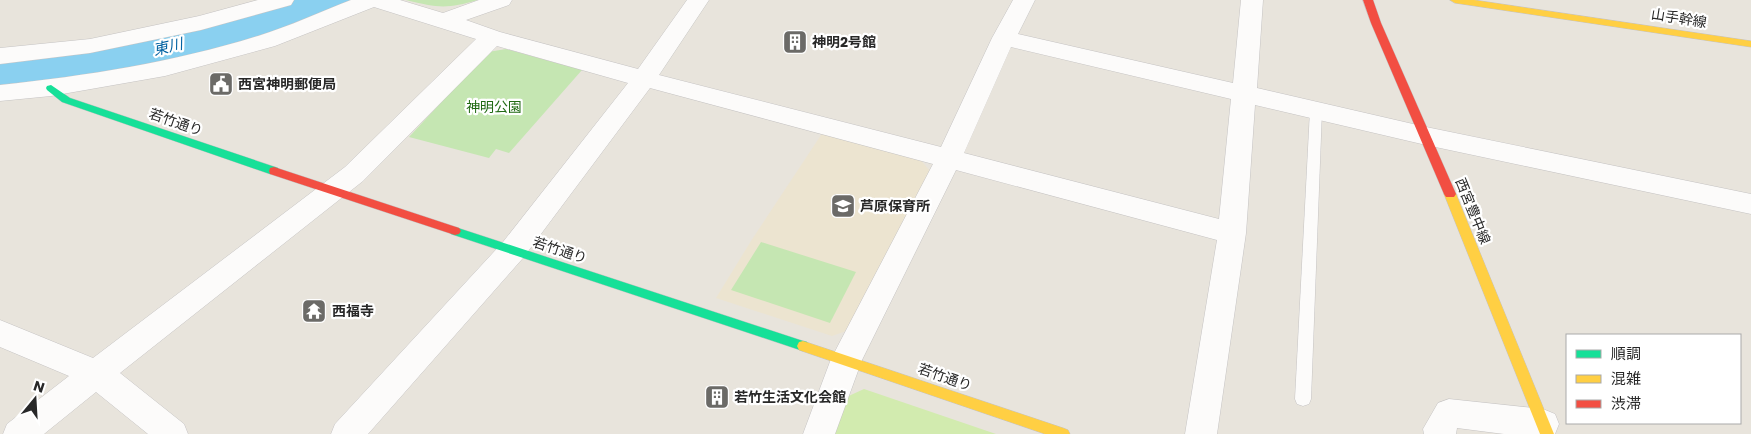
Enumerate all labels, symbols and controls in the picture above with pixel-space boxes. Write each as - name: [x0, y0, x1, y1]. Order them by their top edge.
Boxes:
- street label: 山手幹線: [1650, 4, 1708, 32]
- building icon: 神明2号館: [782, 29, 808, 55]
- water label: 東川: [151, 32, 187, 60]
- place label: 神明2号館: [812, 32, 876, 52]
- public building icon: 西宮神明郵便局: [208, 71, 234, 97]
- place label: 西宮神明郵便局: [238, 74, 336, 94]
- park label: 神明公園: [466, 97, 522, 117]
- street label: 若竹通り: [146, 103, 206, 141]
- street label: 西宮豊中線: [1451, 175, 1495, 247]
- school or university icon: 芦原保育所: [830, 193, 856, 219]
- place label: 芦原保育所: [860, 196, 930, 216]
- street label: 若竹通り: [530, 232, 590, 268]
- temple icon: 西福寺: [301, 298, 327, 324]
- place label: 西福寺: [332, 301, 374, 321]
- legend: [1566, 334, 1741, 424]
- text: 順調: [1611, 343, 1641, 364]
- street label: 若竹通り: [915, 358, 975, 396]
- text: 混雑: [1611, 368, 1641, 389]
- north arrow: [10, 374, 60, 424]
- text: N: [31, 375, 47, 398]
- building icon: 若竹生活文化会館: [704, 384, 730, 410]
- place label: 若竹生活文化会館: [734, 387, 846, 407]
- text: 渋滞: [1611, 393, 1641, 414]

